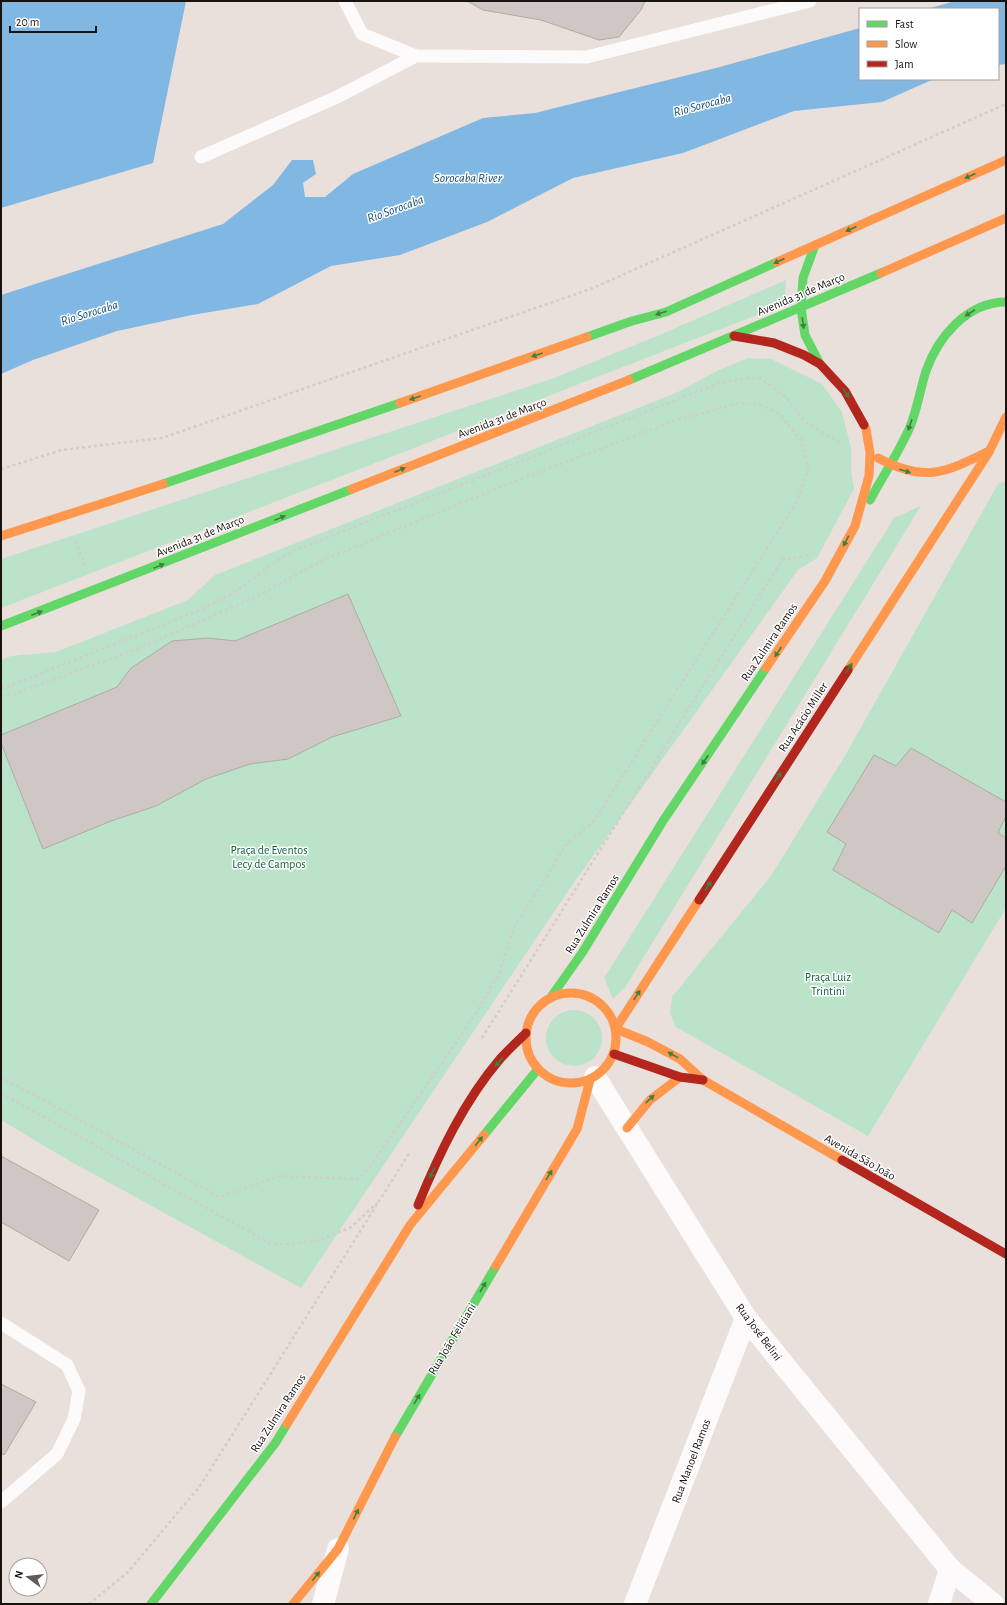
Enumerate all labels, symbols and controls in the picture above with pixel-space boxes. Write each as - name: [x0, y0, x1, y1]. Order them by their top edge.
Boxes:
- scale bar: [10, 8, 96, 34]
- legend: [859, 8, 999, 80]
- text: 20 m: [16, 16, 39, 28]
- text: Fast: [895, 18, 914, 30]
- text: Slow: [895, 38, 917, 50]
- text: Jam: [895, 58, 914, 70]
- water label: Rio Sorocaba: [672, 91, 733, 119]
- water label: Sorocaba River: [434, 172, 503, 185]
- one-way arrow: [965, 173, 976, 179]
- water label: Rio Sorocaba: [366, 193, 426, 226]
- one-way arrow: [845, 226, 857, 232]
- one-way arrow: [773, 258, 785, 264]
- street label: Avenida 31 de Março: [755, 270, 847, 318]
- water label: Rio Sorocaba: [59, 299, 120, 328]
- one-way arrow: [654, 310, 666, 316]
- one-way arrow: [964, 310, 975, 317]
- one-way arrow: [800, 317, 806, 329]
- one-way arrow: [531, 352, 543, 358]
- one-way arrow: [842, 388, 850, 399]
- one-way arrow: [408, 395, 420, 401]
- street label: Avenida 31 de Março: [456, 396, 548, 440]
- one-way arrow: [907, 419, 913, 431]
- one-way arrow: [395, 467, 406, 473]
- one-way arrow: [899, 468, 911, 474]
- street label: Avenida 31 de Março: [154, 513, 246, 559]
- one-way arrow: [274, 514, 286, 520]
- one-way arrow: [843, 536, 850, 547]
- one-way arrow: [153, 562, 165, 568]
- street label: Rua Zulmira Ramos: [739, 601, 799, 683]
- one-way arrow: [32, 609, 44, 615]
- one-way arrow: [774, 646, 782, 657]
- one-way arrow: [845, 663, 853, 673]
- street label: Rua Acácio Miller: [776, 680, 830, 754]
- one-way arrow: [701, 754, 709, 765]
- one-way arrow: [774, 772, 782, 782]
- park label: Praça de Eventos Lecy de Campos: [230, 844, 308, 871]
- street label: Rua Zulmira Ramos: [563, 872, 621, 956]
- one-way arrow: [704, 880, 711, 892]
- park label: Praça Luiz Trintini: [805, 971, 851, 997]
- one-way arrow: [633, 990, 641, 1000]
- one-way arrow: [667, 1052, 679, 1059]
- one-way arrow: [494, 1056, 503, 1067]
- one-way arrow: [645, 1095, 655, 1104]
- street label: Avenida São João: [823, 1132, 898, 1182]
- one-way arrow: [475, 1135, 484, 1146]
- one-way arrow: [428, 1167, 435, 1178]
- one-way arrow: [546, 1169, 553, 1181]
- one-way arrow: [479, 1282, 487, 1292]
- street label: Rua João Feliciani: [426, 1301, 478, 1377]
- street label: Rua José Belini: [734, 1301, 784, 1363]
- street label: Rua Zulmira Ramos: [248, 1372, 308, 1454]
- one-way arrow: [413, 1393, 420, 1405]
- street label: Rua Manoel Ramos: [669, 1417, 713, 1505]
- one-way arrow: [353, 1508, 359, 1520]
- north arrow: [8, 1557, 48, 1597]
- text: N: [13, 1569, 25, 1580]
- one-way arrow: [311, 1571, 320, 1582]

